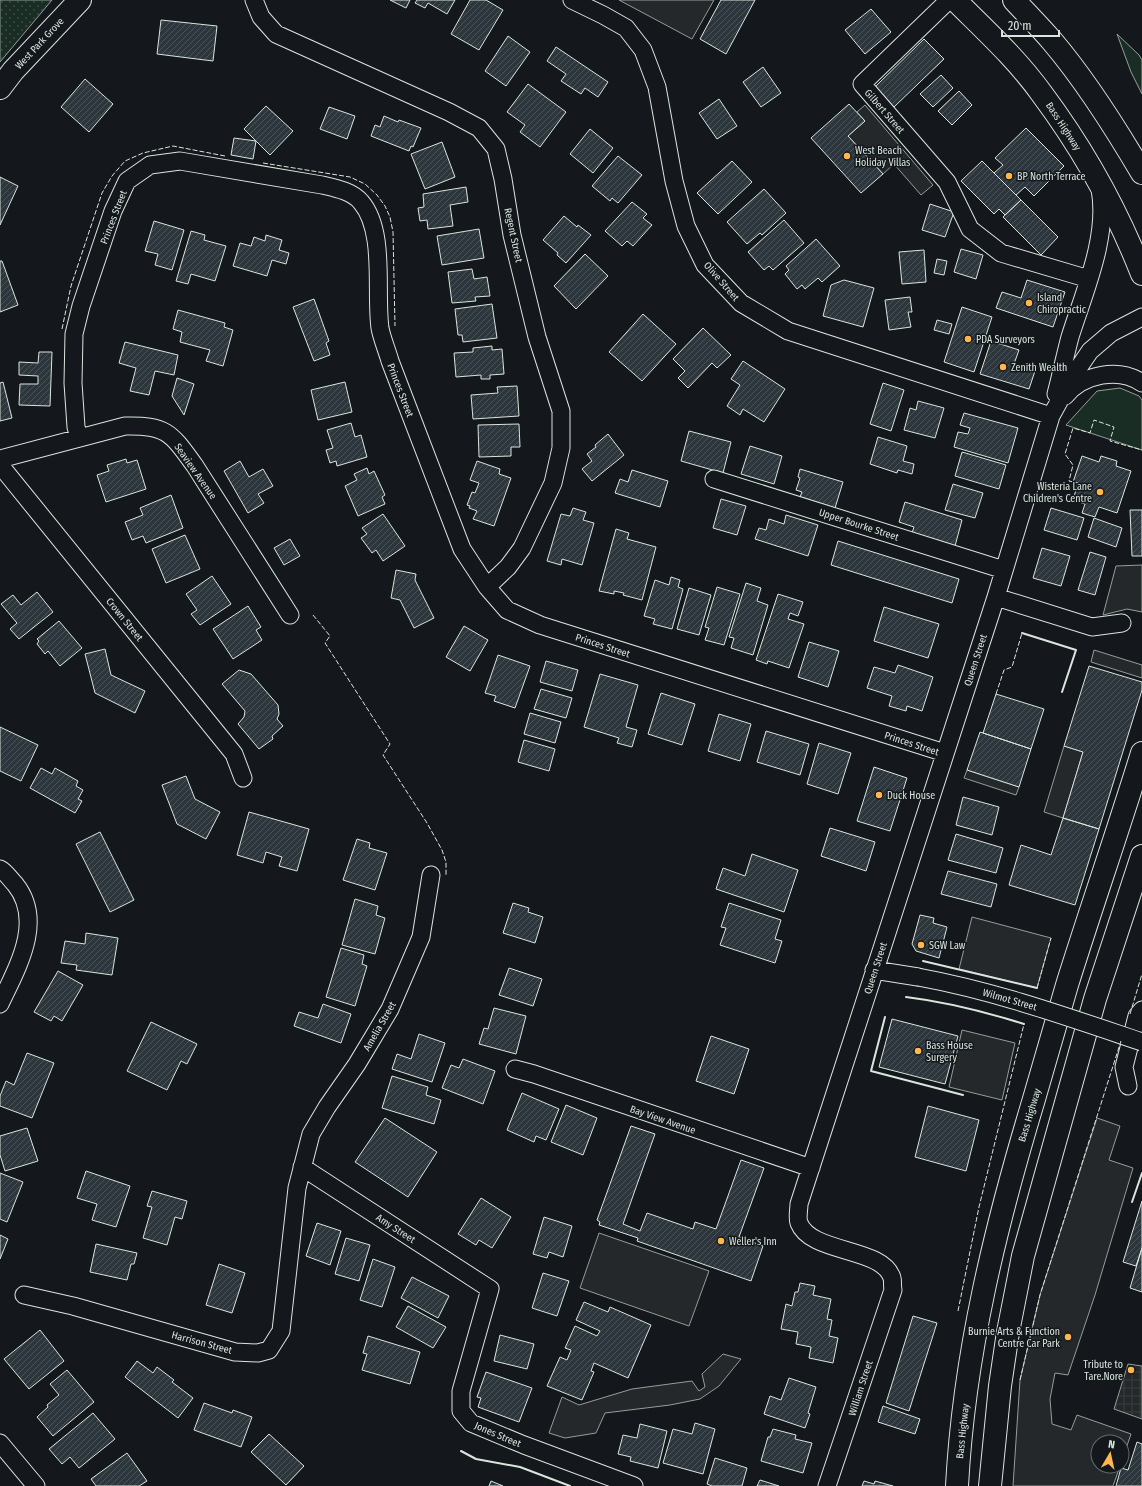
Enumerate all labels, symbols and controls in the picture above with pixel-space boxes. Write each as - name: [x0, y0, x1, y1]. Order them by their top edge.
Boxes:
- scale bar: [1002, 12, 1059, 38]
- street label: West Park Grove: [13, 15, 67, 72]
- text: 20 m: [1008, 19, 1032, 33]
- street label: Gilbert Street: [862, 87, 907, 137]
- street label: Bass Highway: [1043, 100, 1084, 153]
- place label: West Beach Holiday Villas: [855, 145, 910, 169]
- marker: West Beach Holiday Villas: [842, 151, 852, 161]
- marker: BP North Terrace: [1004, 171, 1014, 181]
- place label: BP North Terrace: [1017, 171, 1085, 183]
- street label: Princes Street: [98, 188, 130, 246]
- street label: Regent Street: [501, 207, 525, 264]
- street label: Olive Street: [701, 260, 742, 304]
- place label: Island Chiropractic: [1037, 292, 1087, 316]
- marker: Island Chiropractic: [1024, 298, 1034, 308]
- marker: PDA Surveyors: [963, 334, 973, 344]
- place label: PDA Surveyors: [976, 334, 1035, 346]
- street label: Princes Street: [384, 362, 416, 420]
- marker: Zenith Wealth: [998, 362, 1008, 372]
- place label: Zenith Wealth: [1011, 362, 1067, 374]
- street label: Seaview Avenue: [172, 441, 219, 502]
- place label: Wisteria Lane Children's Centre: [1023, 481, 1092, 505]
- marker: Wisteria Lane Children's Centre: [1095, 487, 1105, 497]
- street label: Upper Bourke Street: [817, 506, 901, 544]
- street label: Crown Street: [103, 596, 146, 644]
- street label: Princes Street: [574, 632, 632, 661]
- street label: Queen Street: [962, 632, 990, 688]
- street label: Princes Street: [883, 730, 941, 759]
- marker: Duck House: [874, 790, 884, 800]
- place label: Duck House: [887, 790, 935, 802]
- street label: Queen Street: [862, 940, 890, 996]
- marker: SGW Law: [916, 940, 926, 950]
- place label: SGW Law: [929, 940, 966, 952]
- street label: Wilmot Street: [981, 987, 1039, 1014]
- street label: Amelia Street: [361, 999, 399, 1053]
- place label: Bass House Surgery: [926, 1040, 973, 1064]
- marker: Bass House Surgery: [913, 1046, 923, 1056]
- street label: Bass Highway: [1016, 1087, 1044, 1143]
- street label: Bay View Avenue: [628, 1103, 697, 1137]
- street label: Amy Street: [374, 1212, 418, 1246]
- marker: Weller's Inn: [716, 1236, 726, 1246]
- place label: Weller's Inn: [729, 1236, 777, 1248]
- place label: Burnie Arts & Function Centre Car Park: [968, 1326, 1060, 1350]
- street label: Harrison Street: [170, 1329, 234, 1357]
- marker: Burnie Arts & Function Centre Car Park: [1063, 1332, 1073, 1342]
- street label: William Street: [846, 1358, 876, 1417]
- place label: Tribute to Tare.Nore: [1083, 1359, 1123, 1383]
- marker: Tribute to Tare.Nore: [1126, 1365, 1136, 1375]
- street label: Bass Highway: [954, 1402, 972, 1459]
- street label: Jones Street: [473, 1420, 523, 1450]
- north arrow: [1090, 1434, 1130, 1474]
- text: N: [1107, 1438, 1116, 1452]

